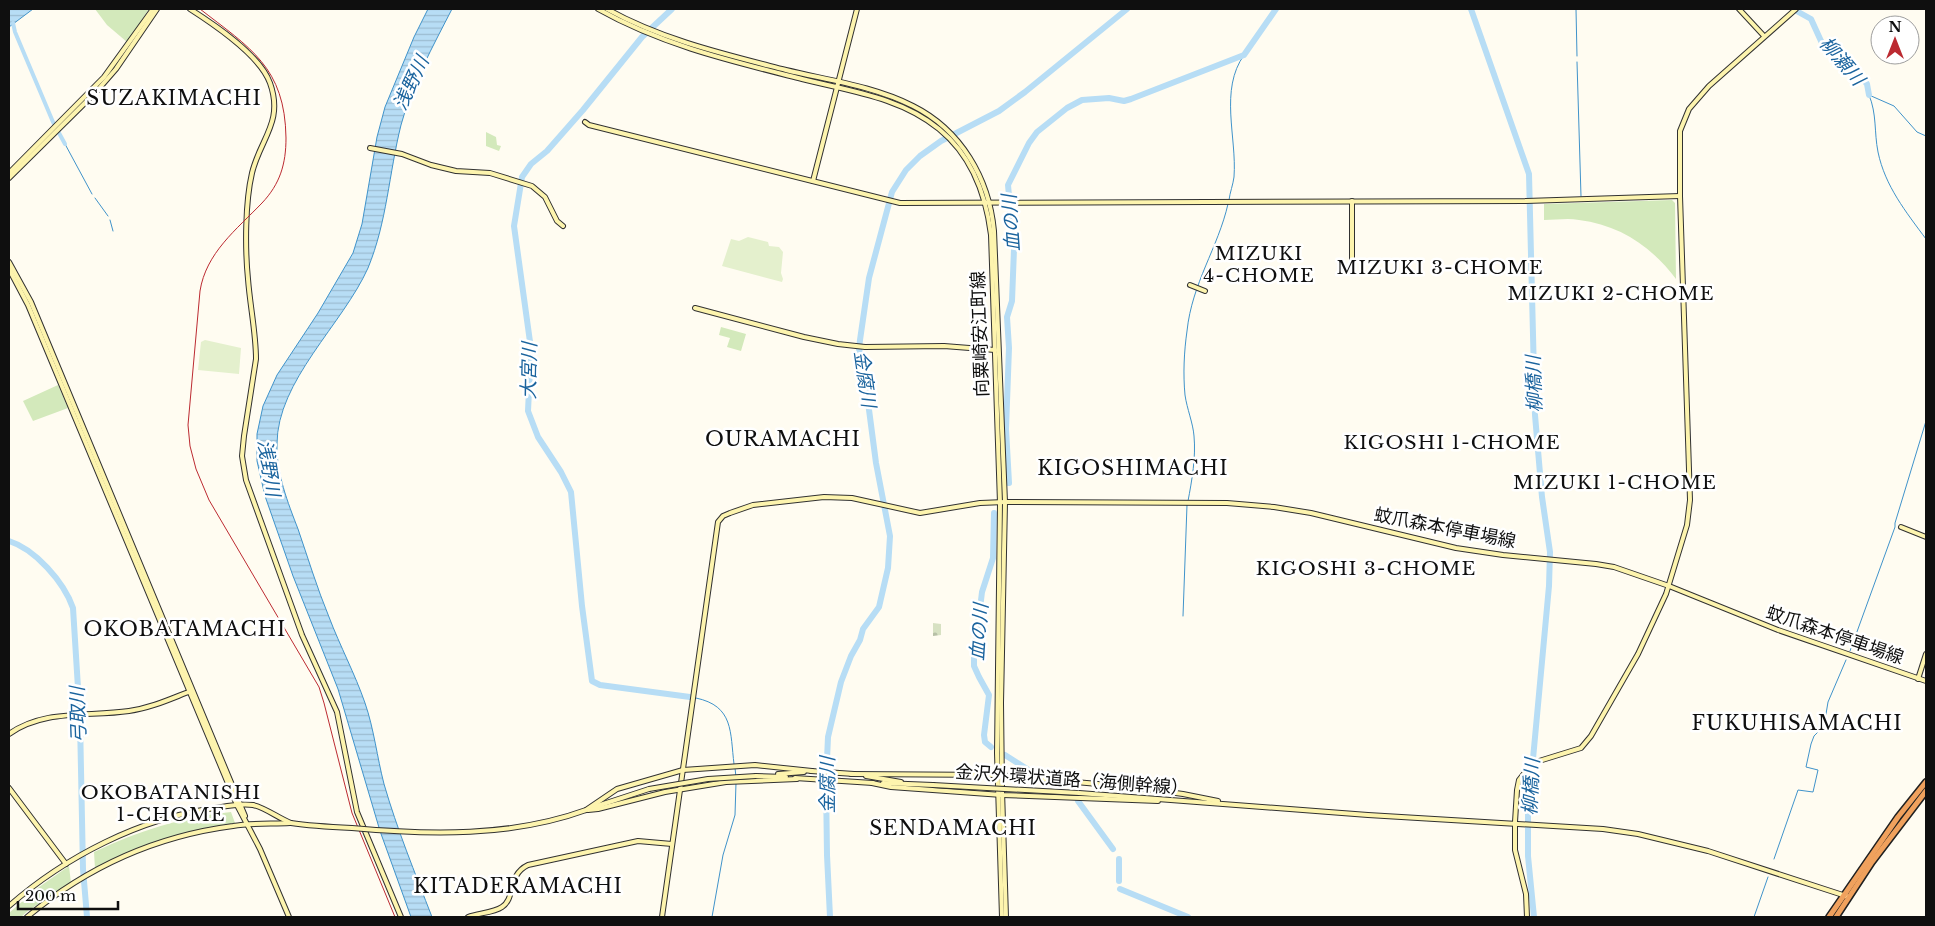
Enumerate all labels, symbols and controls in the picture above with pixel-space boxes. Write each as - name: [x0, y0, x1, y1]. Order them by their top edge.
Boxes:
- north arrow: [1870, 15, 1920, 65]
- text: N: [1888, 18, 1902, 36]
- water label: 柳瀬川: [1815, 32, 1871, 92]
- water label: 浅野川: [389, 51, 434, 114]
- district label: SUZAKIMACHI: [86, 86, 262, 110]
- water label: 血の川: [997, 192, 1024, 252]
- district label: MIZUKI 4-CHOME: [1203, 242, 1315, 287]
- district label: MIZUKI 3-CHOME: [1336, 256, 1544, 279]
- street label: 向粟崎安江町線: [967, 271, 993, 397]
- district label: MIZUKI 2-CHOME: [1507, 282, 1715, 305]
- water label: 大宮川: [517, 340, 541, 400]
- water label: 金腐川: [850, 349, 881, 411]
- water label: 柳橋川: [1521, 353, 1546, 413]
- district label: OURAMACHI: [705, 427, 861, 451]
- district label: KIGOSHI 1-CHOME: [1343, 431, 1561, 454]
- water label: 浅野川: [253, 438, 285, 500]
- district label: KIGOSHIMACHI: [1037, 456, 1229, 480]
- district label: MIZUKI 1-CHOME: [1513, 471, 1717, 494]
- street label: 蚊爪森本停車場線: [1372, 503, 1518, 553]
- district label: KIGOSHI 3-CHOME: [1256, 557, 1476, 580]
- water label: 血の川: [966, 601, 993, 661]
- street label: 蚊爪森本停車場線: [1763, 601, 1907, 669]
- district label: OKOBATAMACHI: [84, 617, 286, 641]
- water label: 弓取川: [65, 684, 90, 744]
- district label: FUKUHISAMACHI: [1692, 711, 1902, 735]
- water label: 金腐川: [816, 755, 839, 814]
- water label: 柳橋川: [1518, 756, 1544, 816]
- street label: 金沢外環状道路（海側幹線）: [955, 761, 1189, 799]
- district label: OKOBATANISHI 1-CHOME: [81, 781, 261, 826]
- district label: SENDAMACHI: [869, 816, 1037, 840]
- district label: KITADERAMACHI: [413, 874, 623, 898]
- scale bar: [18, 878, 118, 910]
- text: 200 m: [25, 886, 76, 905]

